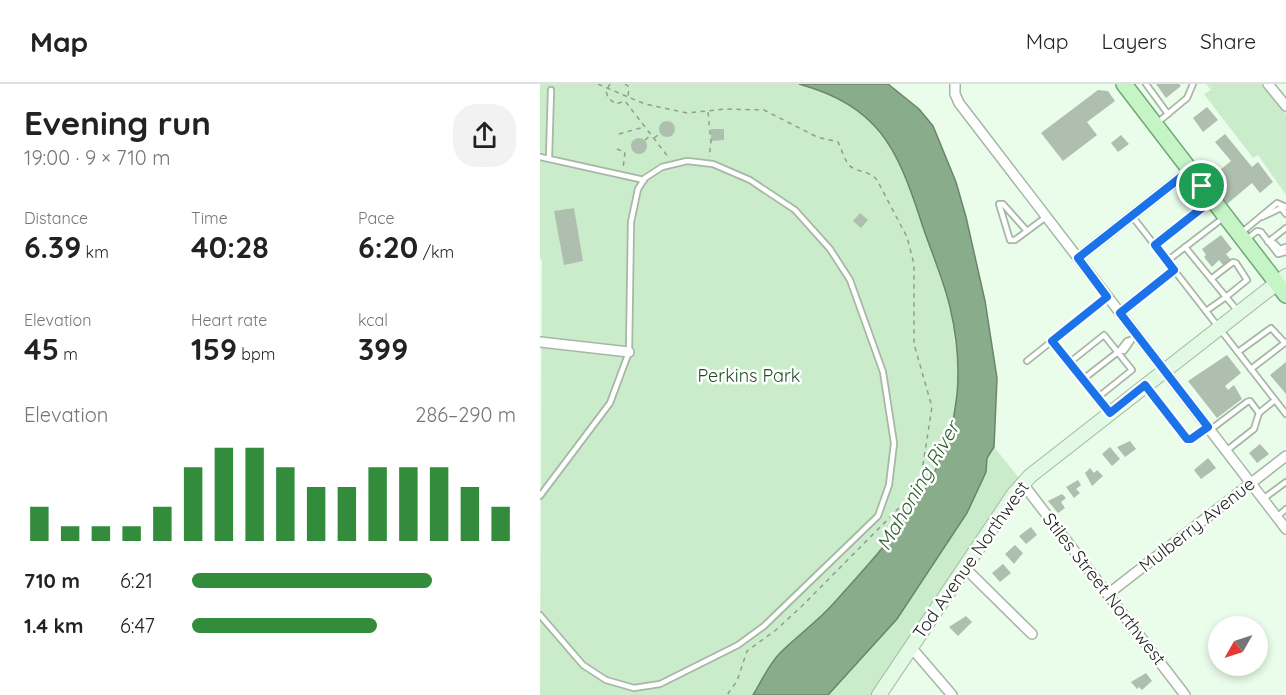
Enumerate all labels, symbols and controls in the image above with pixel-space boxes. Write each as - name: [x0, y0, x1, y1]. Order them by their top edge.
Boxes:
- text: Map: [30, 24, 88, 59]
- text: Map: [1026, 28, 1069, 54]
- text: Layers: [1102, 28, 1167, 54]
- text: Share: [1200, 28, 1256, 54]
- text: Evening run: [24, 102, 211, 143]
- button: share: [453, 104, 516, 167]
- text: 19:00 · 9 × 710 m: [24, 145, 170, 170]
- pin: [1176, 160, 1227, 211]
- icon: arrive: [1185, 169, 1218, 202]
- text: Distance: [24, 208, 88, 228]
- text: Time: [191, 208, 228, 228]
- text: Pace: [358, 208, 394, 228]
- text: 6.39: [24, 228, 81, 266]
- text: 40:28: [191, 228, 269, 266]
- text: 6:20: [358, 228, 418, 266]
- text: km: [81, 242, 109, 262]
- text: /km: [418, 242, 454, 262]
- text: Elevation: [24, 310, 91, 330]
- text: Heart rate: [191, 310, 267, 330]
- text: kcal: [358, 310, 388, 330]
- text: 45: [24, 330, 59, 368]
- text: 159: [191, 330, 237, 368]
- text: 399: [358, 330, 408, 368]
- text: m: [59, 344, 78, 364]
- text: bpm: [237, 344, 275, 364]
- park label: Perkins Park: [698, 364, 801, 387]
- text: Elevation: [24, 402, 108, 427]
- text: 286–290 m: [415, 402, 516, 427]
- water label: Mahoning River: [871, 415, 966, 555]
- street label: Mulberry Avenue: [1134, 472, 1259, 577]
- street label: Tod Avenue Northwest: [907, 476, 1034, 643]
- street label: Stiles Street Northwest: [1038, 508, 1171, 670]
- text: 710 m: [24, 568, 80, 593]
- text: 6:21: [120, 568, 153, 593]
- text: 1.4 km: [24, 613, 83, 638]
- text: 6:47: [120, 613, 155, 638]
- north arrow: [1208, 616, 1268, 676]
- map controls: [1208, 616, 1268, 676]

